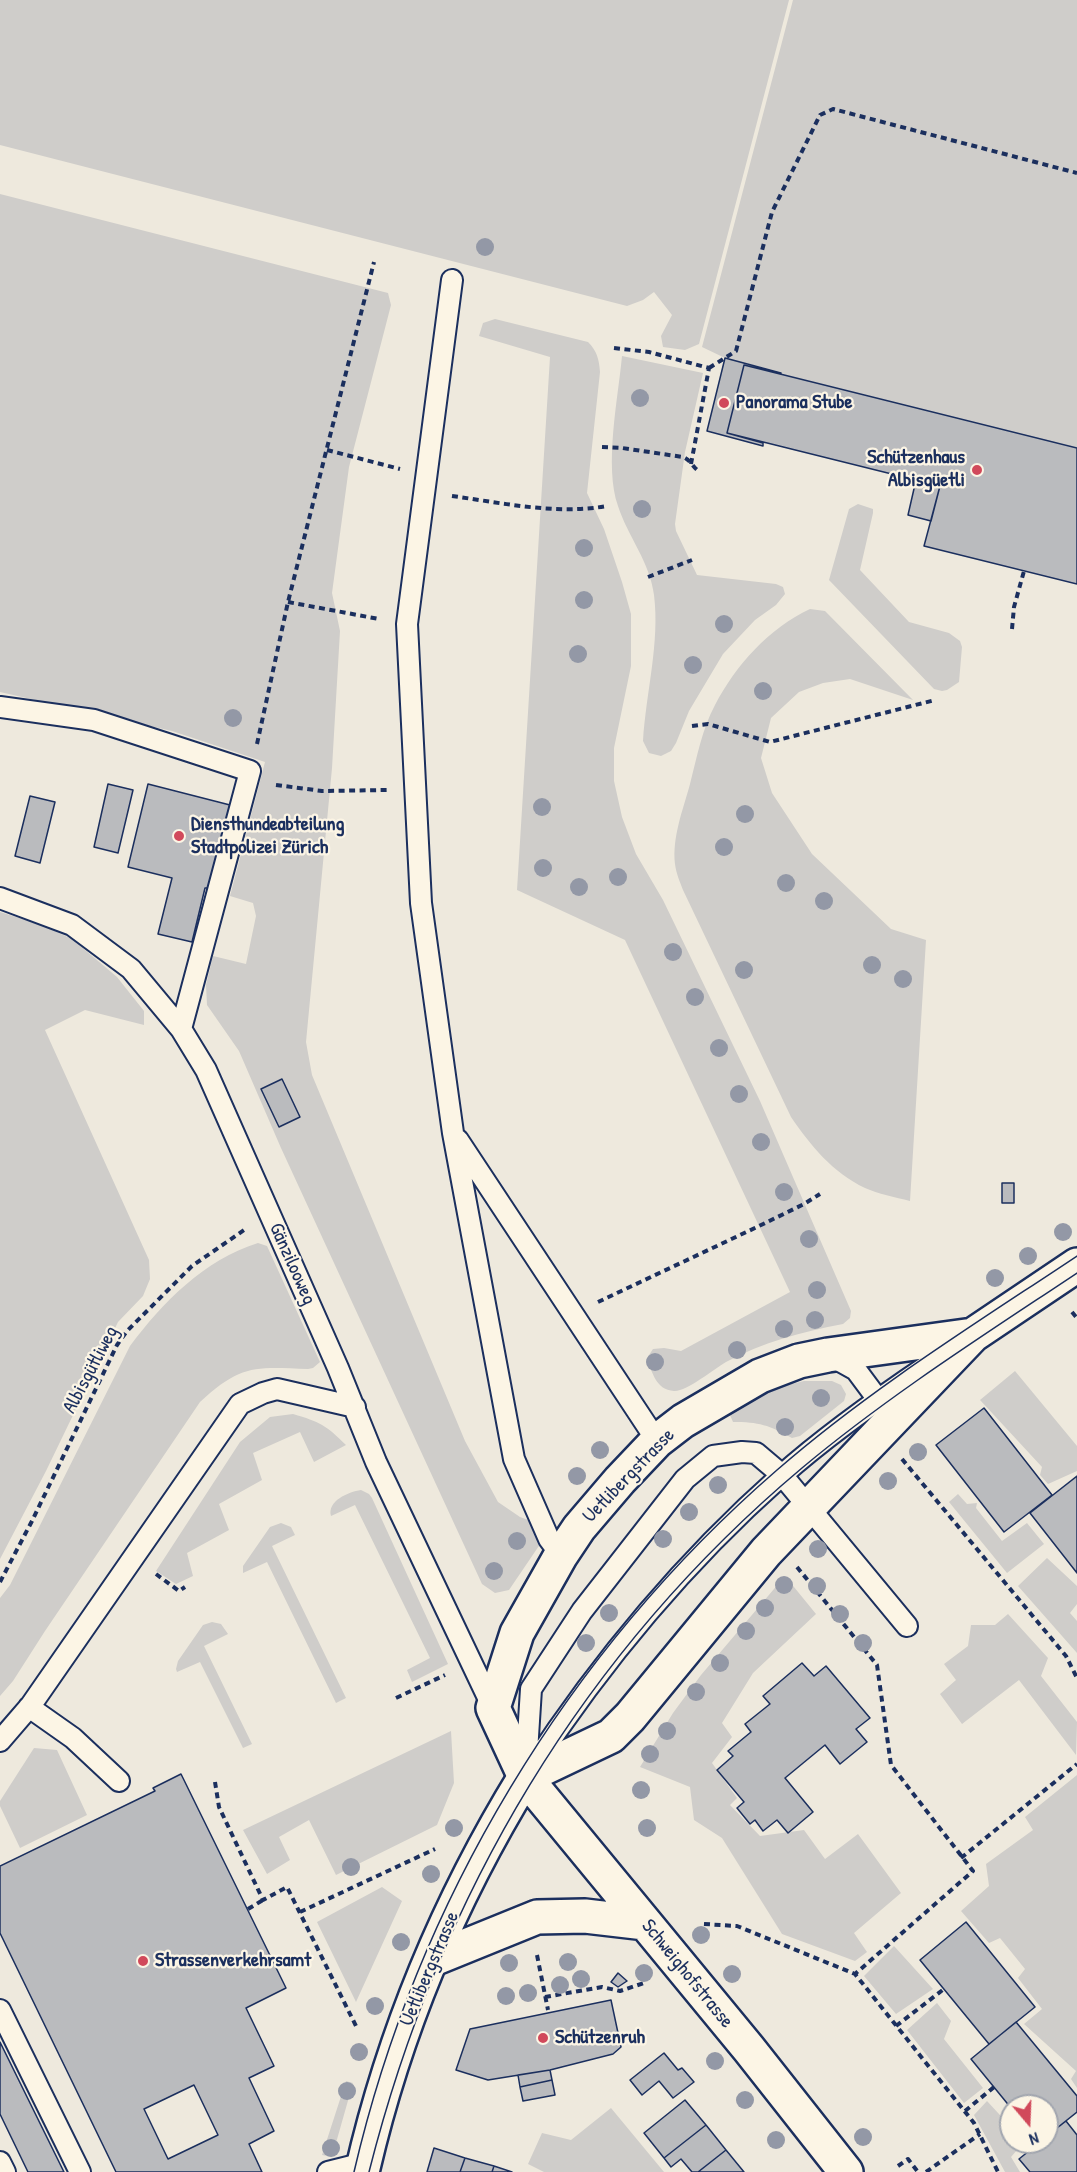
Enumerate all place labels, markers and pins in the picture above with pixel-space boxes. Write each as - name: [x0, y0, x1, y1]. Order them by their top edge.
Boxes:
- place label: Panorama Stube: [736, 391, 852, 415]
- marker: Panorama Stube: [717, 396, 731, 410]
- place label: Schützenhaus Albisgüetli: [867, 446, 965, 493]
- marker: Schützenhaus Albisgüetli: [970, 463, 984, 477]
- place label: Diensthundeabteilung Stadtpolizei Zürich: [191, 813, 344, 860]
- marker: Diensthundeabteilung Stadtpolizei Zürich: [172, 829, 186, 843]
- place label: Strassenverkehrsamt: [155, 1949, 311, 1973]
- marker: Strassenverkehrsamt: [136, 1954, 150, 1968]
- place label: Schützenruh: [555, 2026, 645, 2050]
- marker: Schützenruh: [536, 2031, 550, 2045]

